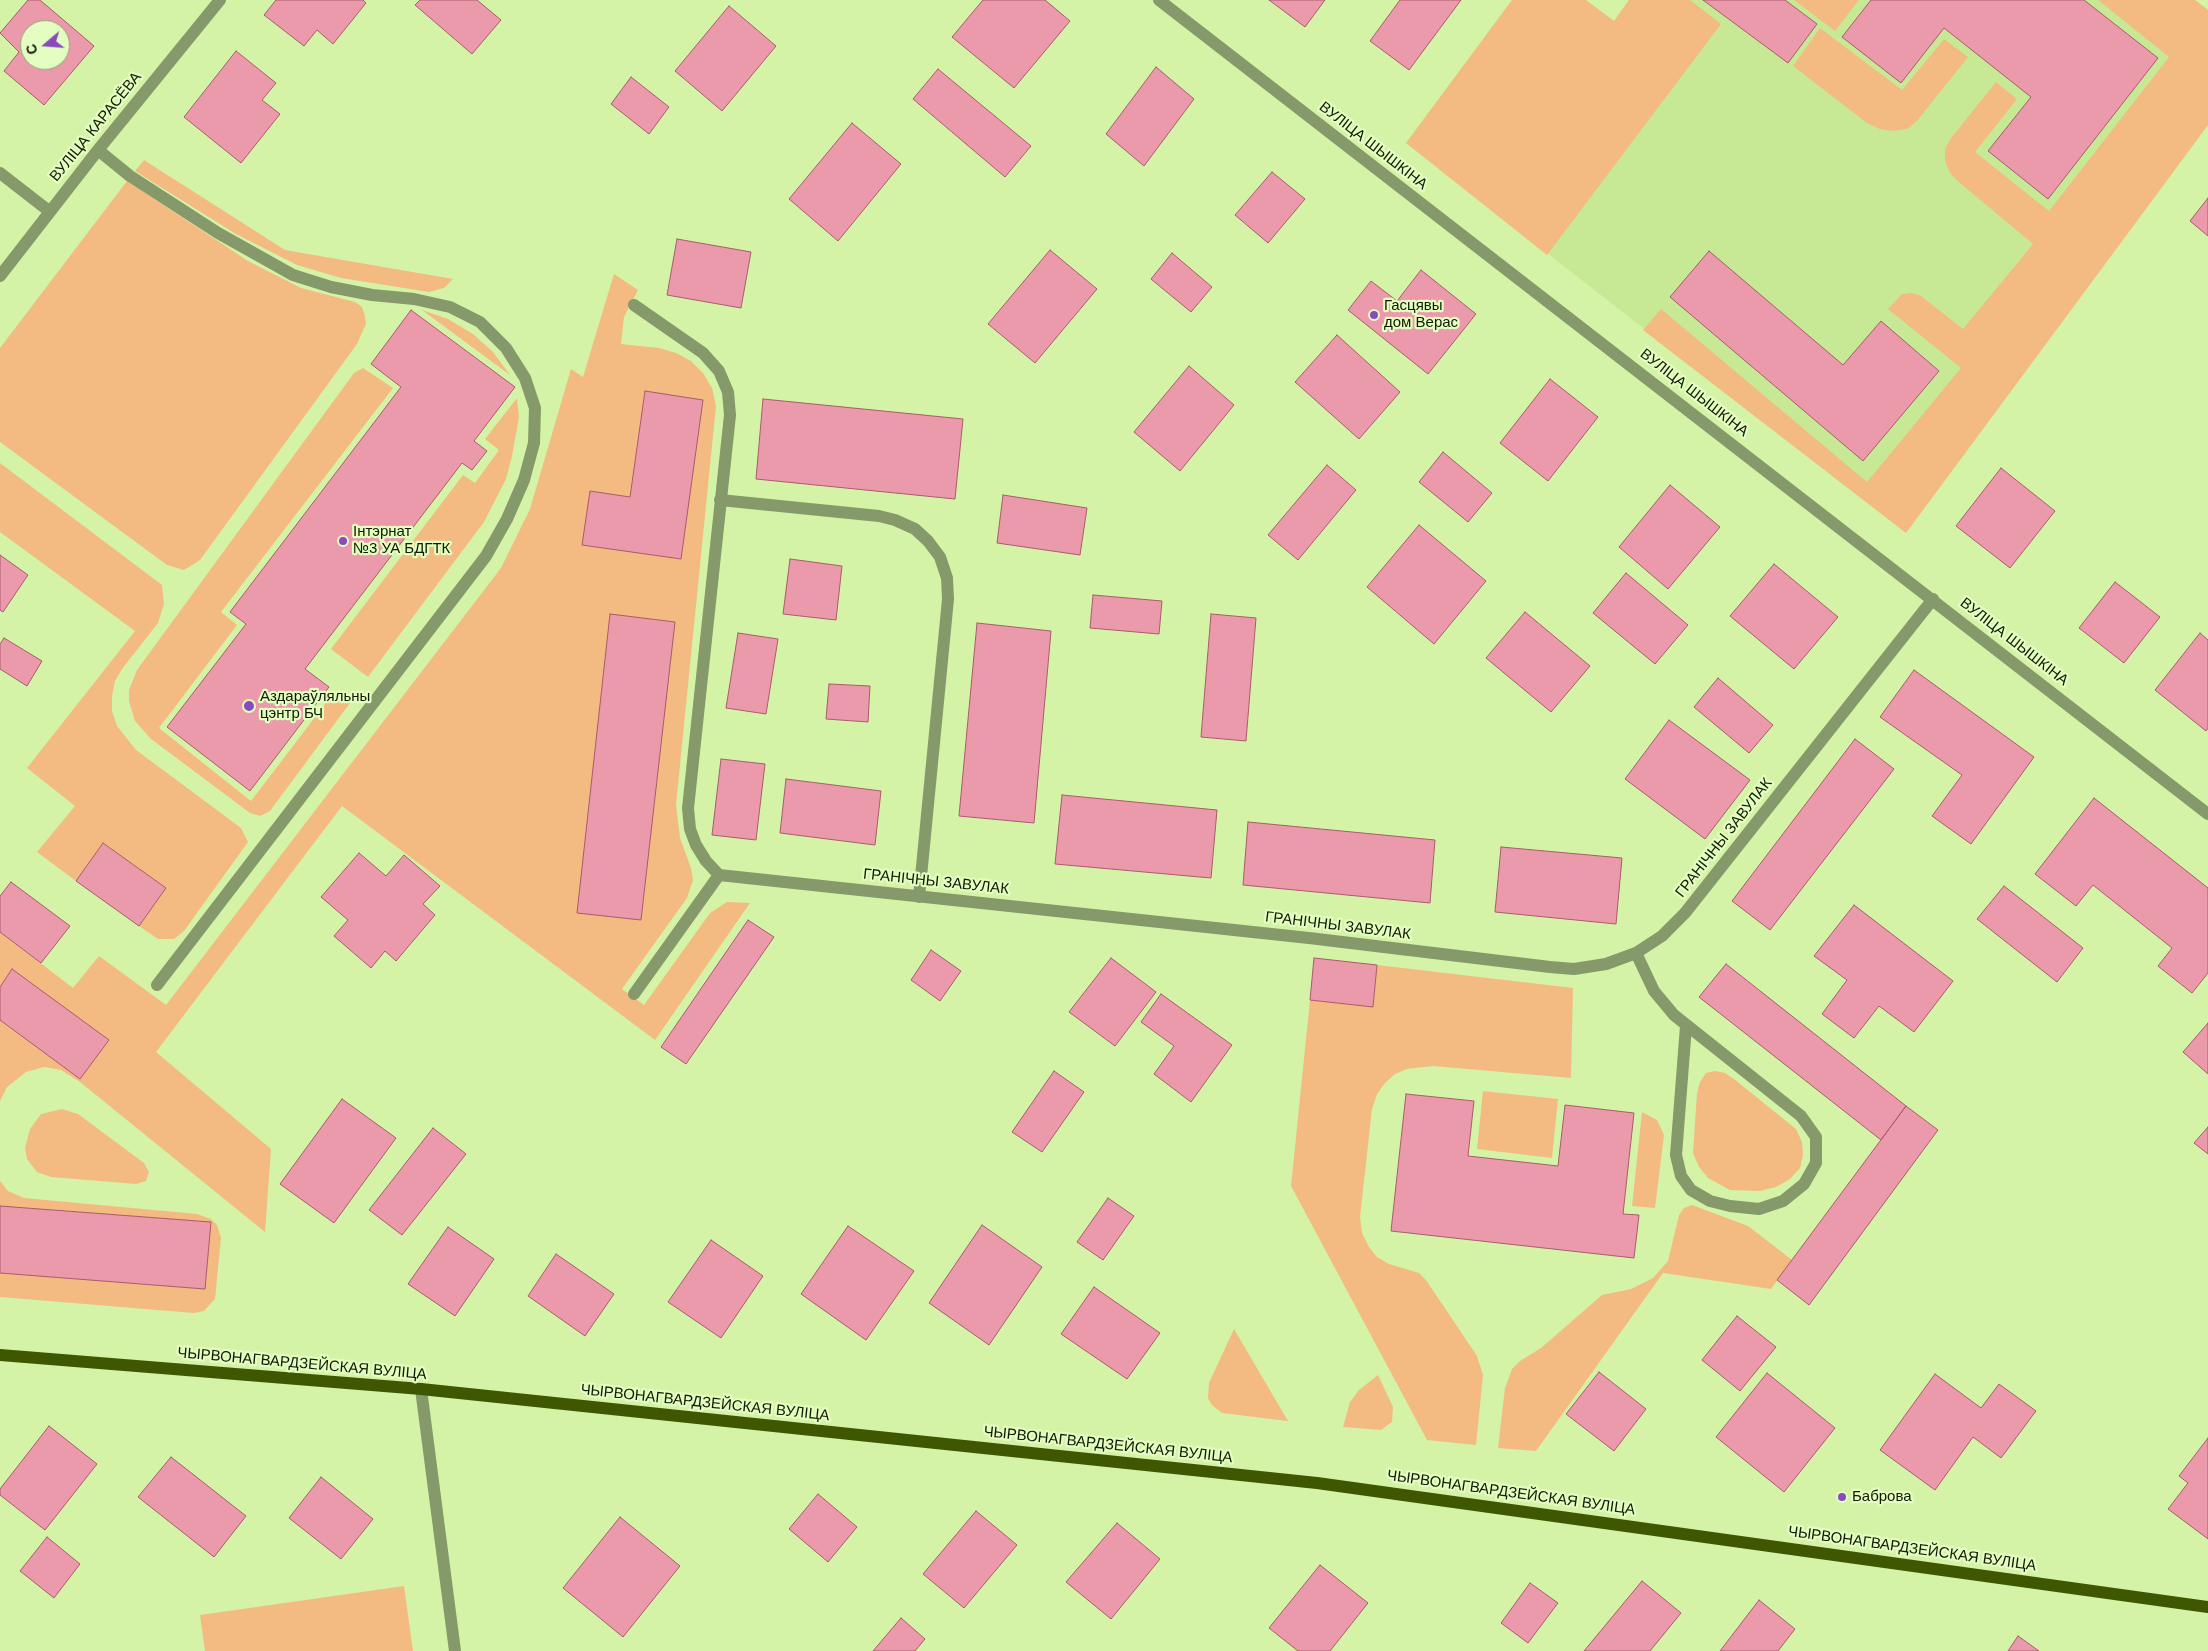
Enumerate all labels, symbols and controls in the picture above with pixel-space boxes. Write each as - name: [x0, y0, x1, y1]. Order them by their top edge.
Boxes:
- north arrow: [20, 20, 70, 70]
- text: С: [23, 42, 41, 57]
- street label: ВУЛІЦА КАРАСЁВА: [46, 69, 146, 185]
- street label: ВУЛІЦА ШЫШКІНА: [1315, 98, 1431, 194]
- place label: Гасцявы дом Верас: [1384, 297, 1458, 332]
- marker: Гасцявы дом Верас: [1368, 309, 1380, 321]
- street label: ВУЛІЦА ШЫШКІНА: [1636, 345, 1752, 441]
- place label: Інтэрнат №3 УА БДГТК: [353, 523, 450, 558]
- marker: Інтэрнат №3 УА БДГТК: [337, 535, 349, 547]
- street label: ВУЛІЦА ШЫШКІНА: [1956, 594, 2072, 690]
- place label: Аздараўляльны цэнтр БЧ: [260, 688, 370, 723]
- marker: Аздараўляльны цэнтр БЧ: [242, 699, 256, 713]
- street label: ГРАНІЧНЫ ЗАВУЛАК: [1672, 775, 1776, 901]
- street label: ГРАНІЧНЫ ЗАВУЛАК: [862, 865, 1010, 899]
- street label: ГРАНІЧНЫ ЗАВУЛАК: [1264, 908, 1412, 944]
- street label: ЧЫРВОНАГВАРДЗЕЙСКАЯ ВУЛІЦА: [177, 1344, 427, 1384]
- street label: ЧЫРВОНАГВАРДЗЕЙСКАЯ ВУЛІЦА: [580, 1381, 830, 1425]
- street label: ЧЫРВОНАГВАРДЗЕЙСКАЯ ВУЛІЦА: [983, 1423, 1233, 1467]
- street label: ЧЫРВОНАГВАРДЗЕЙСКАЯ ВУЛІЦА: [1386, 1467, 1636, 1519]
- place label: Баброва: [1852, 1488, 1912, 1506]
- marker: Баброва: [1836, 1491, 1848, 1503]
- street label: ЧЫРВОНАГВАРДЗЕЙСКАЯ ВУЛІЦА: [1787, 1523, 2037, 1575]

